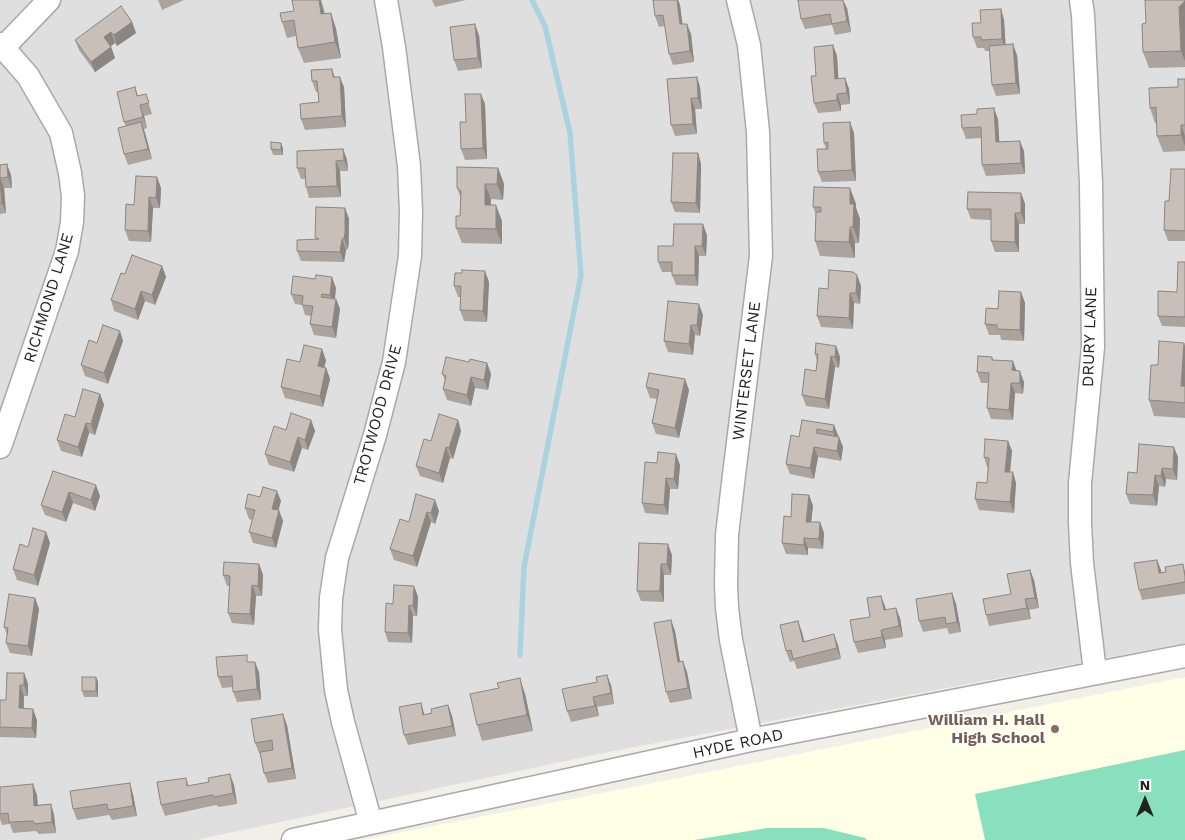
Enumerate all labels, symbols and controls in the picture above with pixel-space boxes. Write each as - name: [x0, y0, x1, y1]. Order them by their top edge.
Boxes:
- street label: RICHMOND LANE: [20, 231, 78, 365]
- street label: DRURY LANE: [1079, 286, 1101, 388]
- street label: WINTERSET LANE: [729, 300, 765, 442]
- street label: TROTWOOD DRIVE: [350, 342, 406, 488]
- place label: William H. Hall High School: [928, 710, 1045, 748]
- marker: William H. Hall High School: [1049, 723, 1061, 735]
- street label: HYDE ROAD: [691, 725, 785, 763]
- north arrow: [1120, 775, 1170, 825]
- text: N: [1140, 777, 1150, 793]

